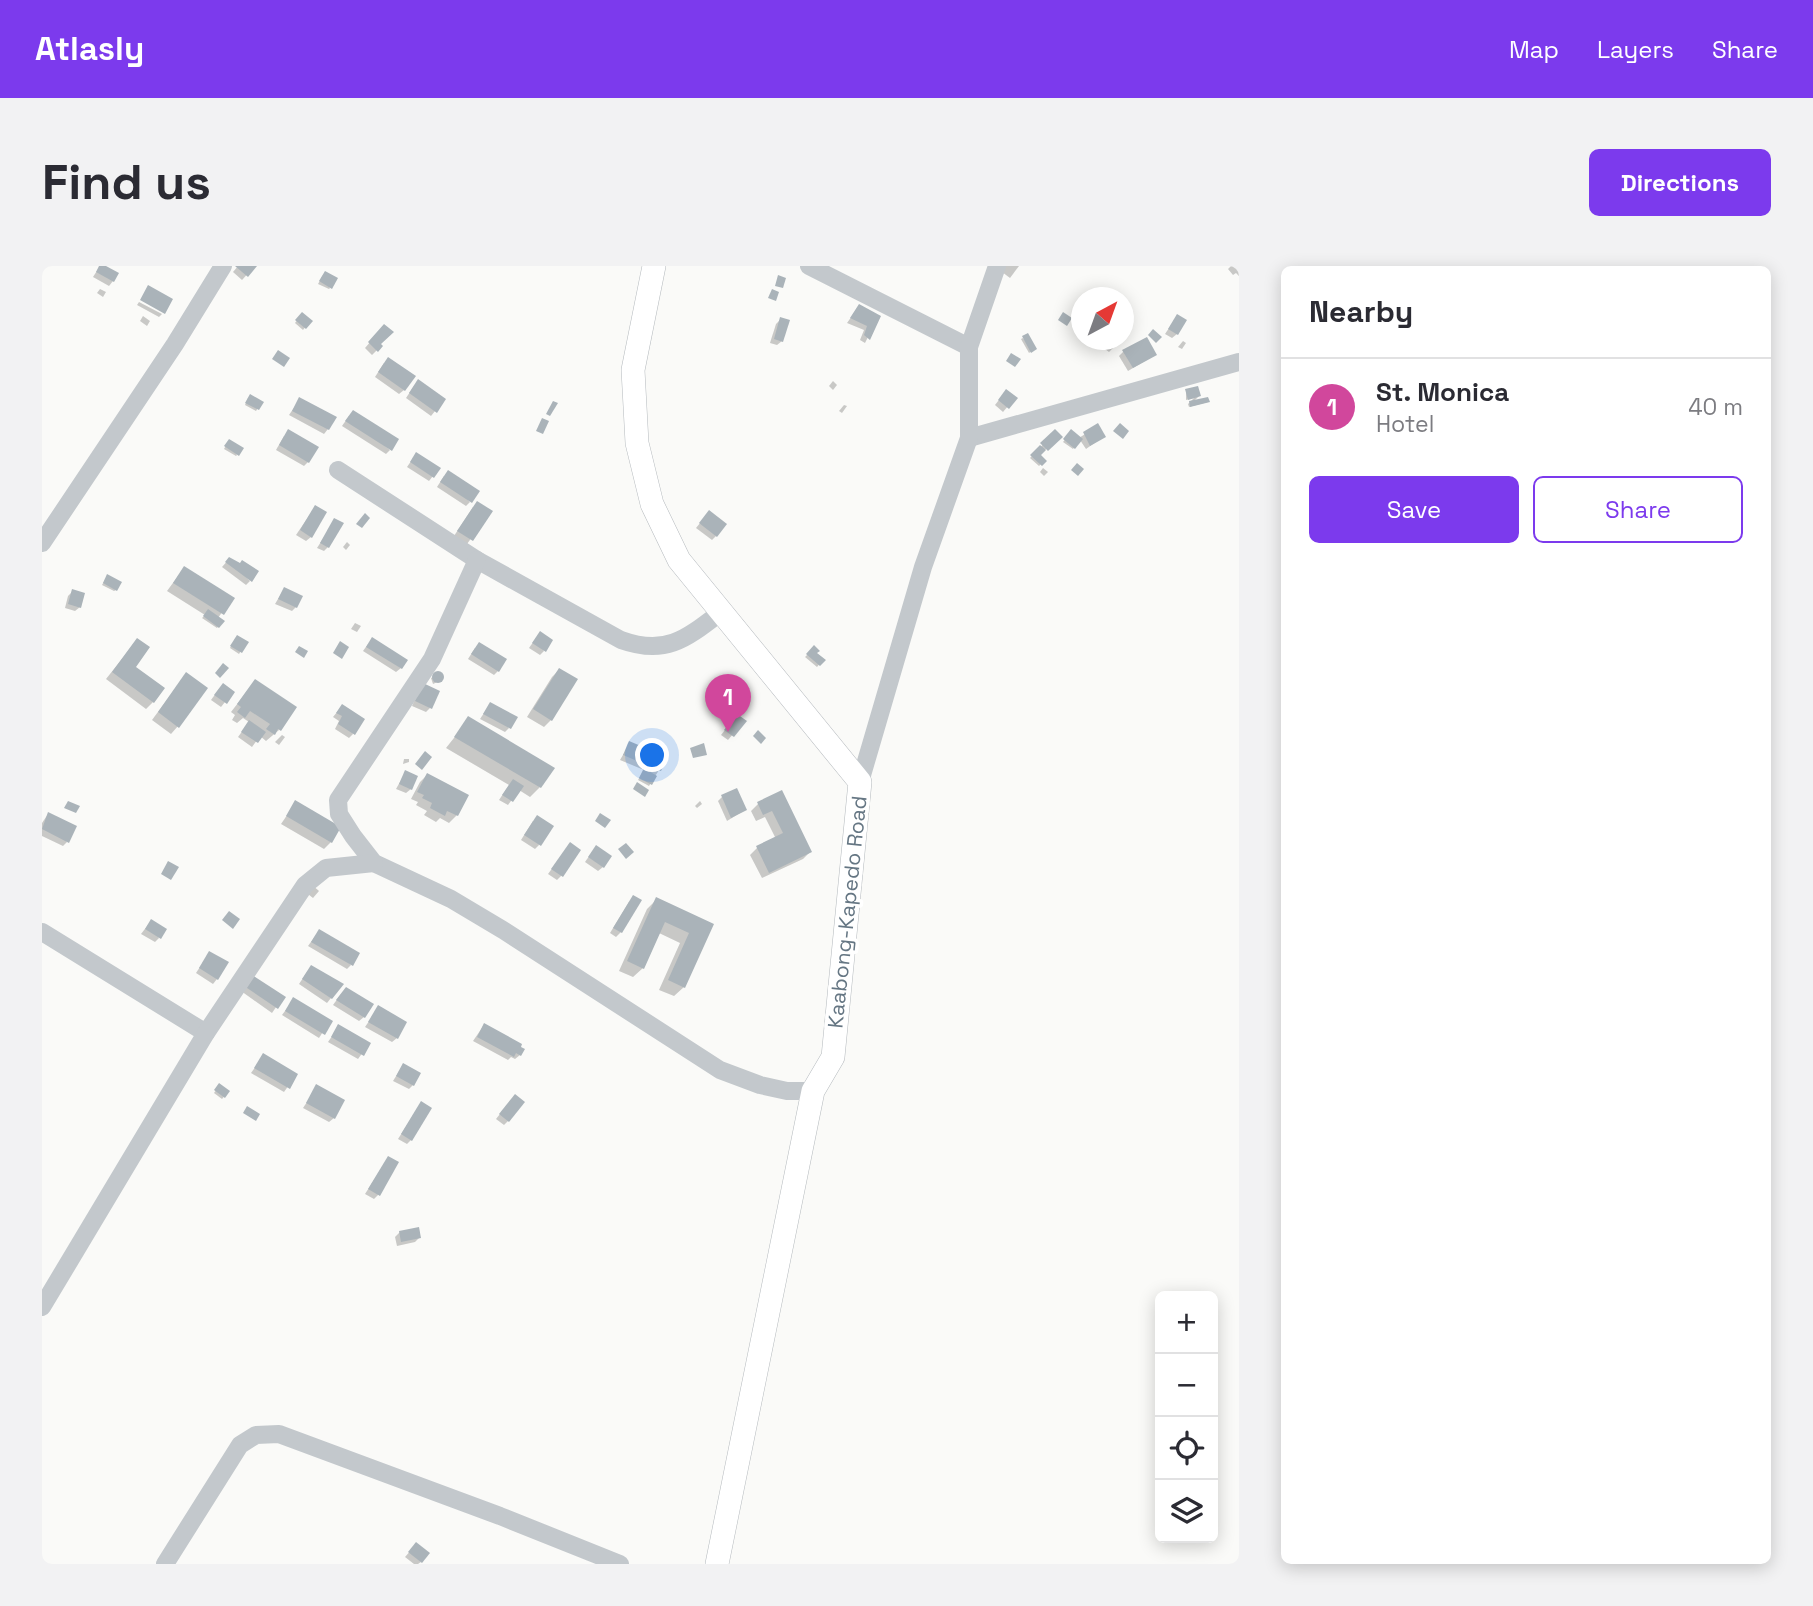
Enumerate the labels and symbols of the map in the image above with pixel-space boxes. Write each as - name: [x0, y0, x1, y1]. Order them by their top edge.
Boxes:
- north arrow: [1071, 287, 1134, 350]
- pin: 1: [705, 674, 751, 732]
- your location: [635, 738, 669, 772]
- street label: Kaabong-Kapedo Road: [821, 794, 873, 1030]

